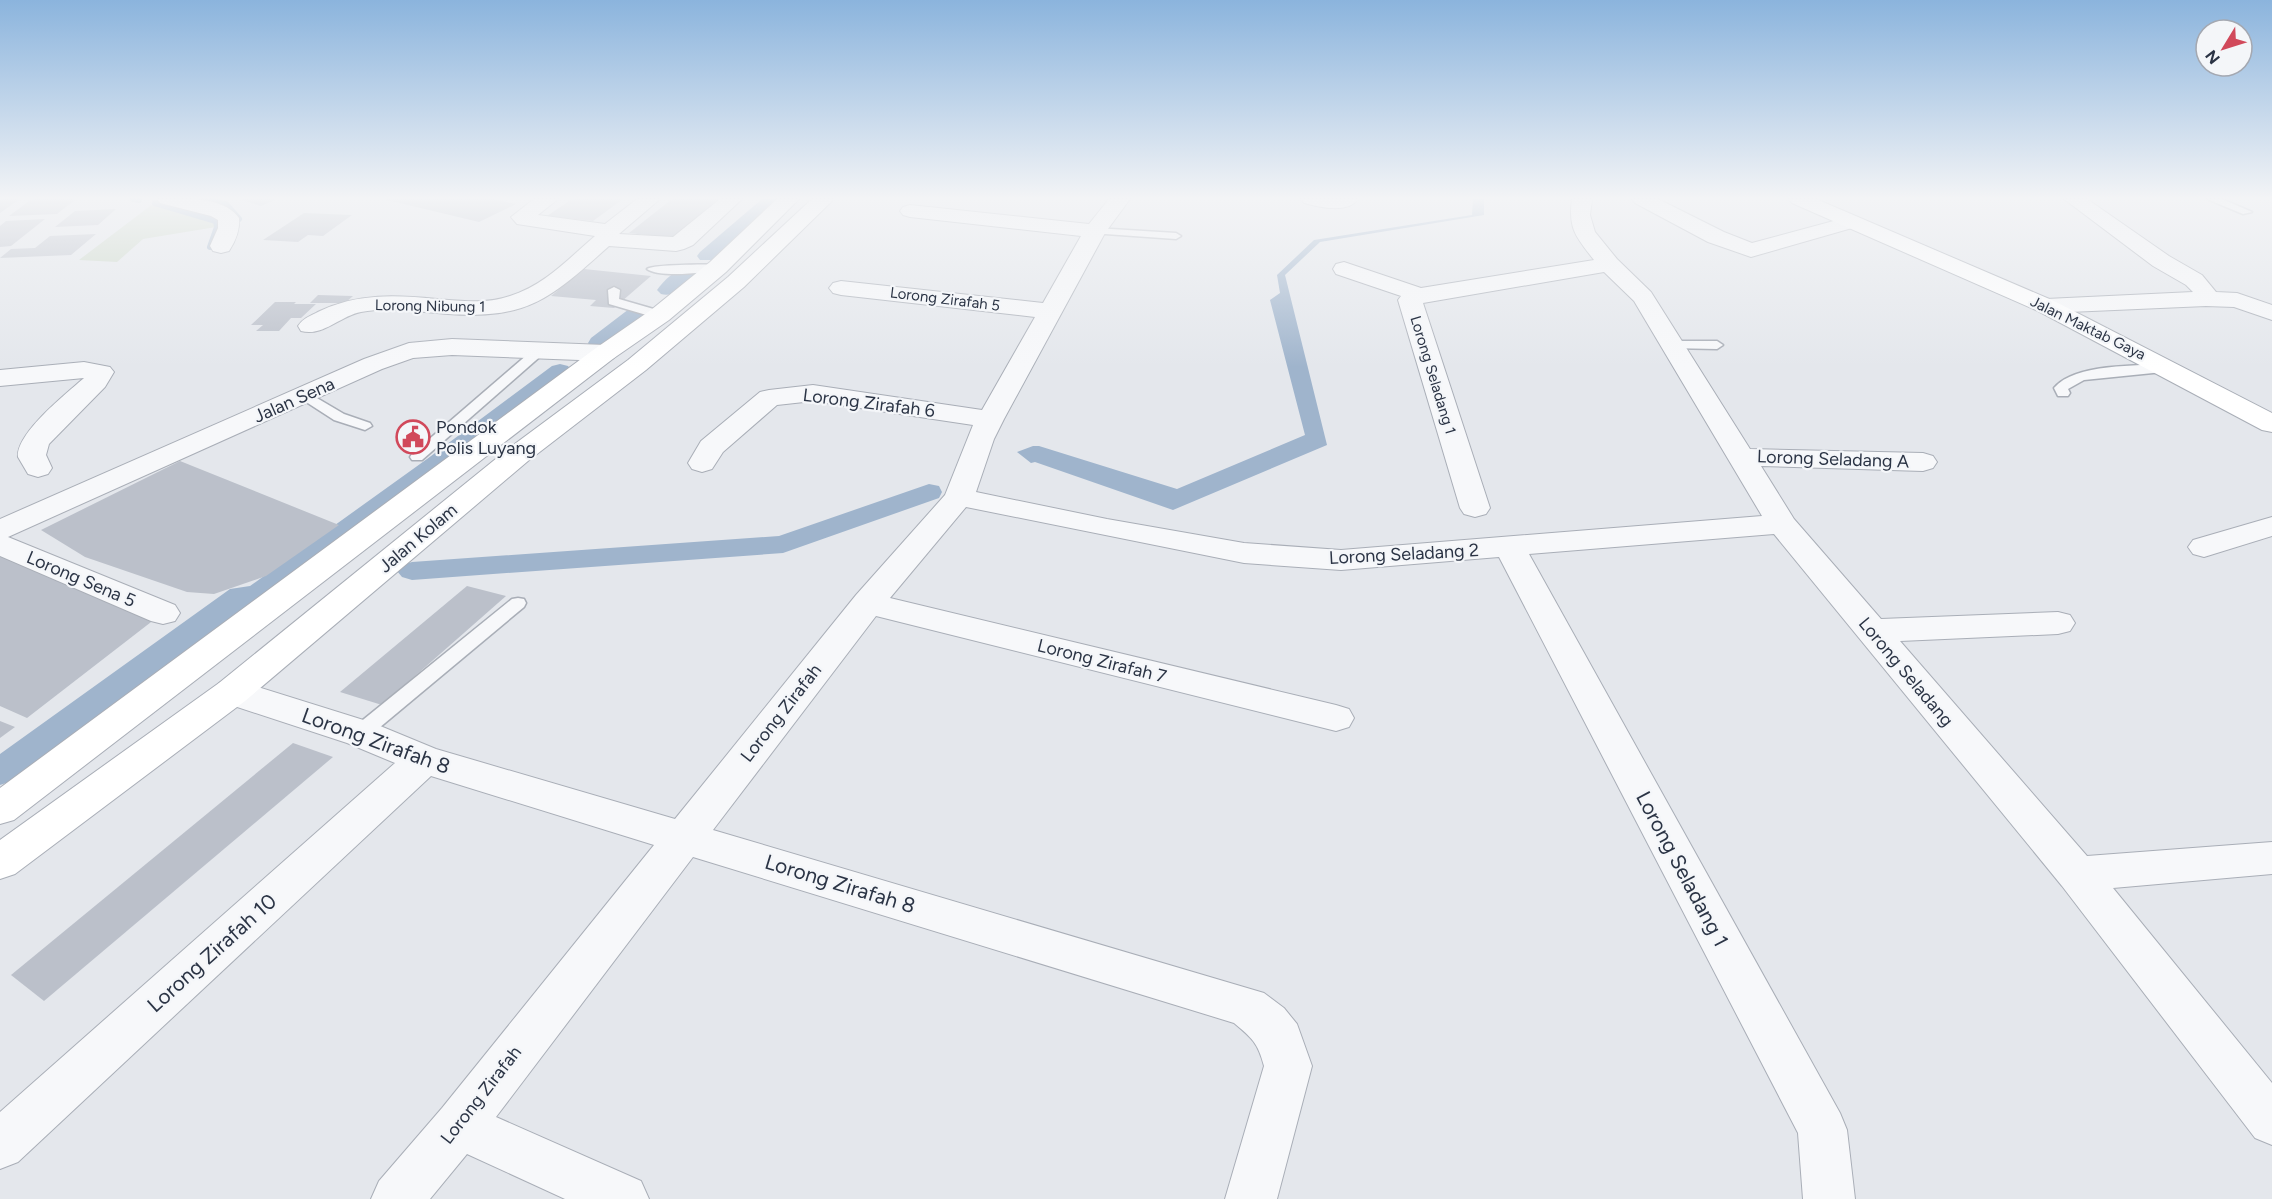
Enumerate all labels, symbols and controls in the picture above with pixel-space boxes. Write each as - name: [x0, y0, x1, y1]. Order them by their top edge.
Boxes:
- north arrow: [2194, 18, 2254, 78]
- text: N: [2201, 46, 2224, 68]
- street label: Lorong Zirafah 5: [889, 283, 1001, 315]
- street label: Jalan Maktab Gaya: [2027, 292, 2149, 364]
- street label: Lorong Nibung 1: [375, 296, 485, 316]
- street label: Lorong Seladang 1: [1406, 314, 1460, 436]
- street label: Jalan Sena: [250, 372, 338, 428]
- street label: Lorong Zirafah 6: [802, 384, 936, 422]
- place label: Pondok Polis Luyang: [436, 416, 536, 459]
- public building icon: Pondok Polis Luyang: [395, 419, 431, 455]
- street label: Lorong Seladang A: [1756, 445, 1910, 473]
- street label: Jalan Kolam: [374, 499, 462, 577]
- street label: Lorong Seladang 2: [1328, 539, 1480, 569]
- street label: Lorong Sena 5: [23, 546, 139, 612]
- street label: Lorong Seladang: [1854, 613, 1958, 731]
- street label: Lorong Zirafah 7: [1035, 634, 1169, 688]
- street label: Lorong Zirafah: [736, 660, 826, 766]
- street label: Lorong Zirafah 8: [299, 702, 454, 779]
- street label: Lorong Seladang 1: [1631, 787, 1734, 951]
- street label: Lorong Zirafah 8: [762, 849, 918, 918]
- street label: Lorong Zirafah 10: [142, 888, 281, 1017]
- street label: Lorong Zirafah: [436, 1042, 526, 1148]

